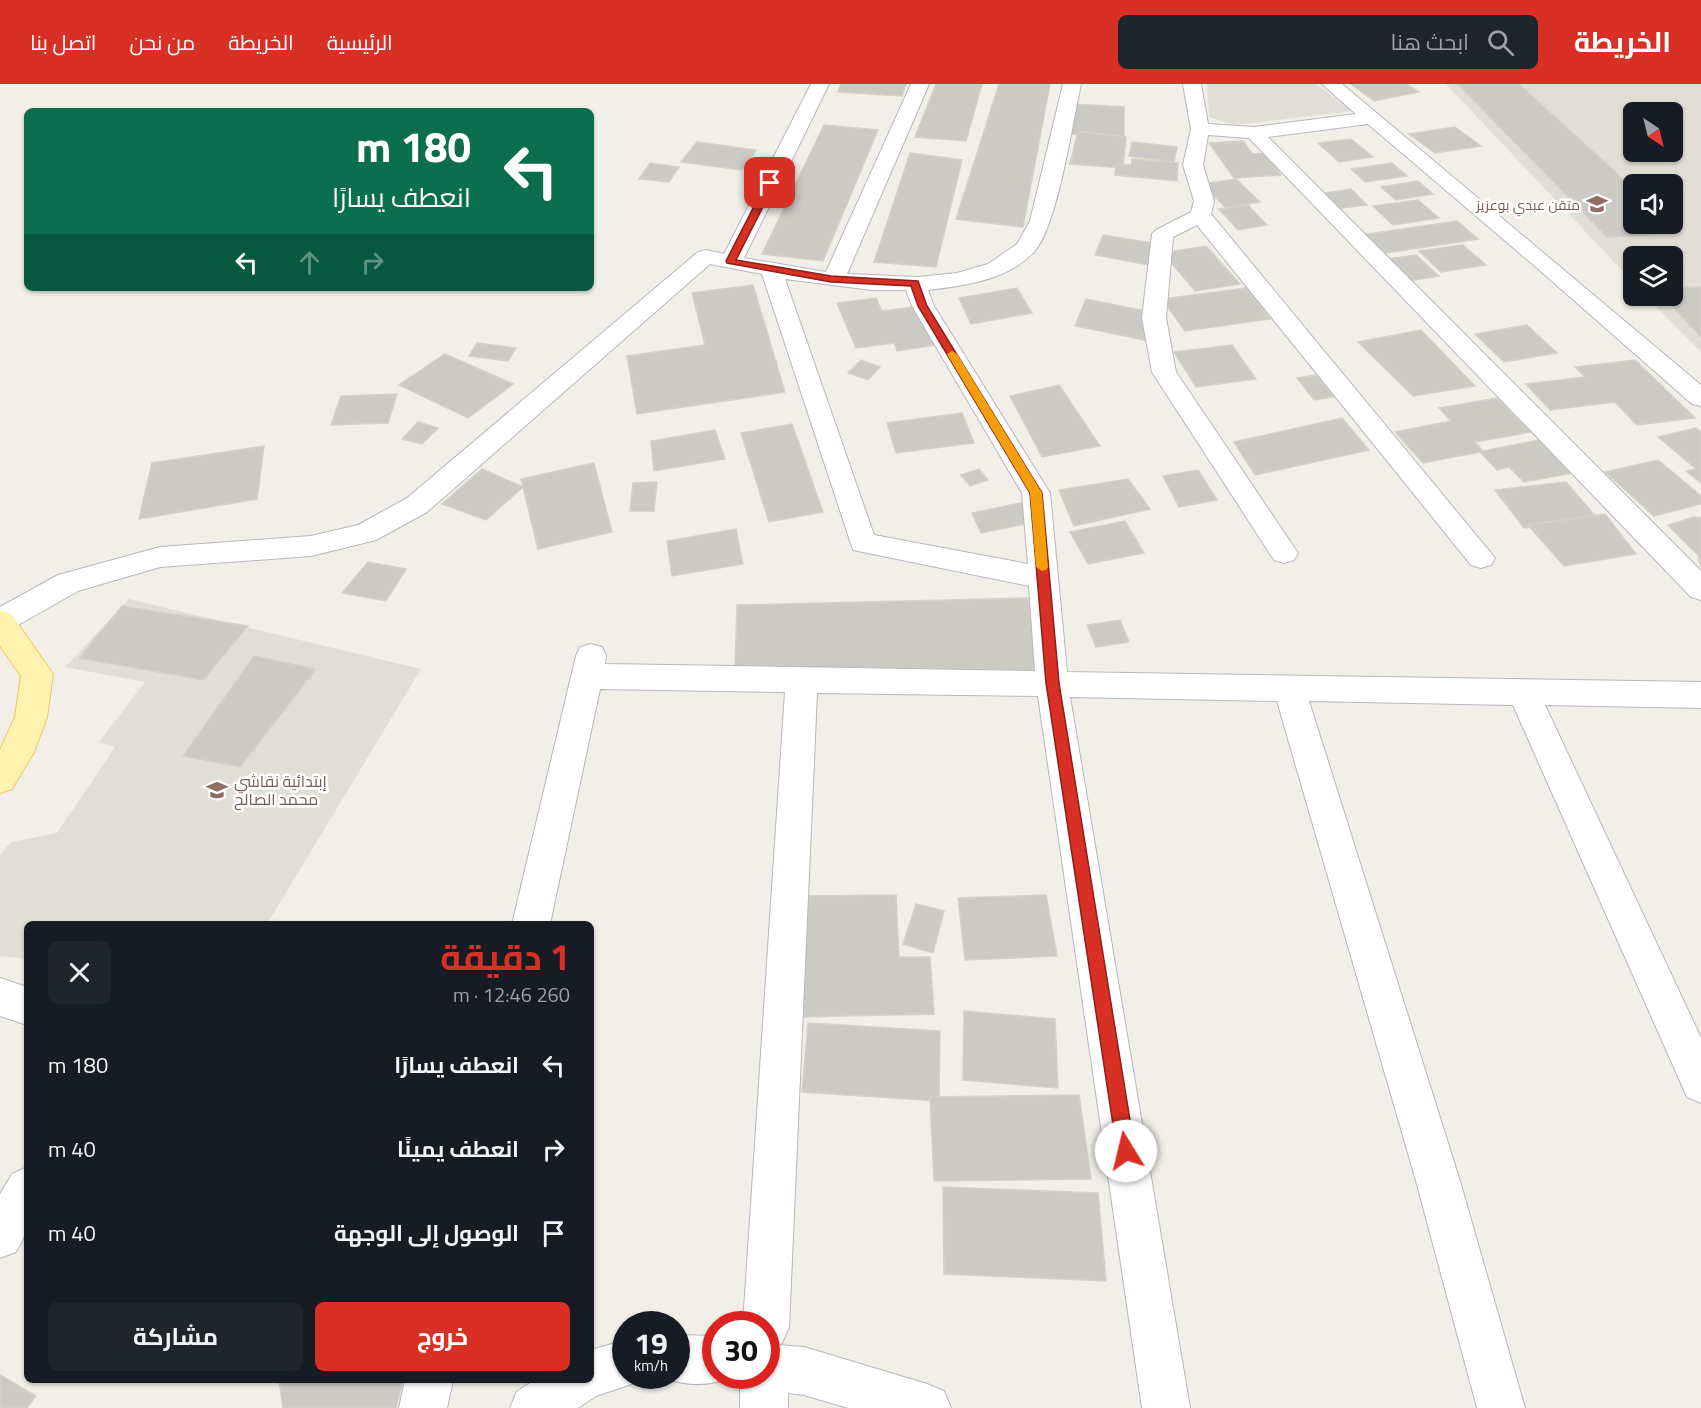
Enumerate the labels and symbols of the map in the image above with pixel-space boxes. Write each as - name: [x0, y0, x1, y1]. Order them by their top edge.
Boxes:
- north arrow: [1623, 102, 1683, 162]
- pin: [744, 157, 795, 208]
- school or university icon: متقن عبدي بوعزيز: [1585, 192, 1609, 216]
- place label: متقن عبدي بوعزيز: [1475, 194, 1580, 217]
- place label: إبتدائية نقاشي محمد الصالح: [234, 769, 327, 811]
- school or university icon: إبتدائية نقاشي محمد الصالح: [205, 778, 229, 802]
- position arrow: [1094, 1119, 1158, 1183]
- speed limit sign: 30: [702, 1311, 780, 1389]

